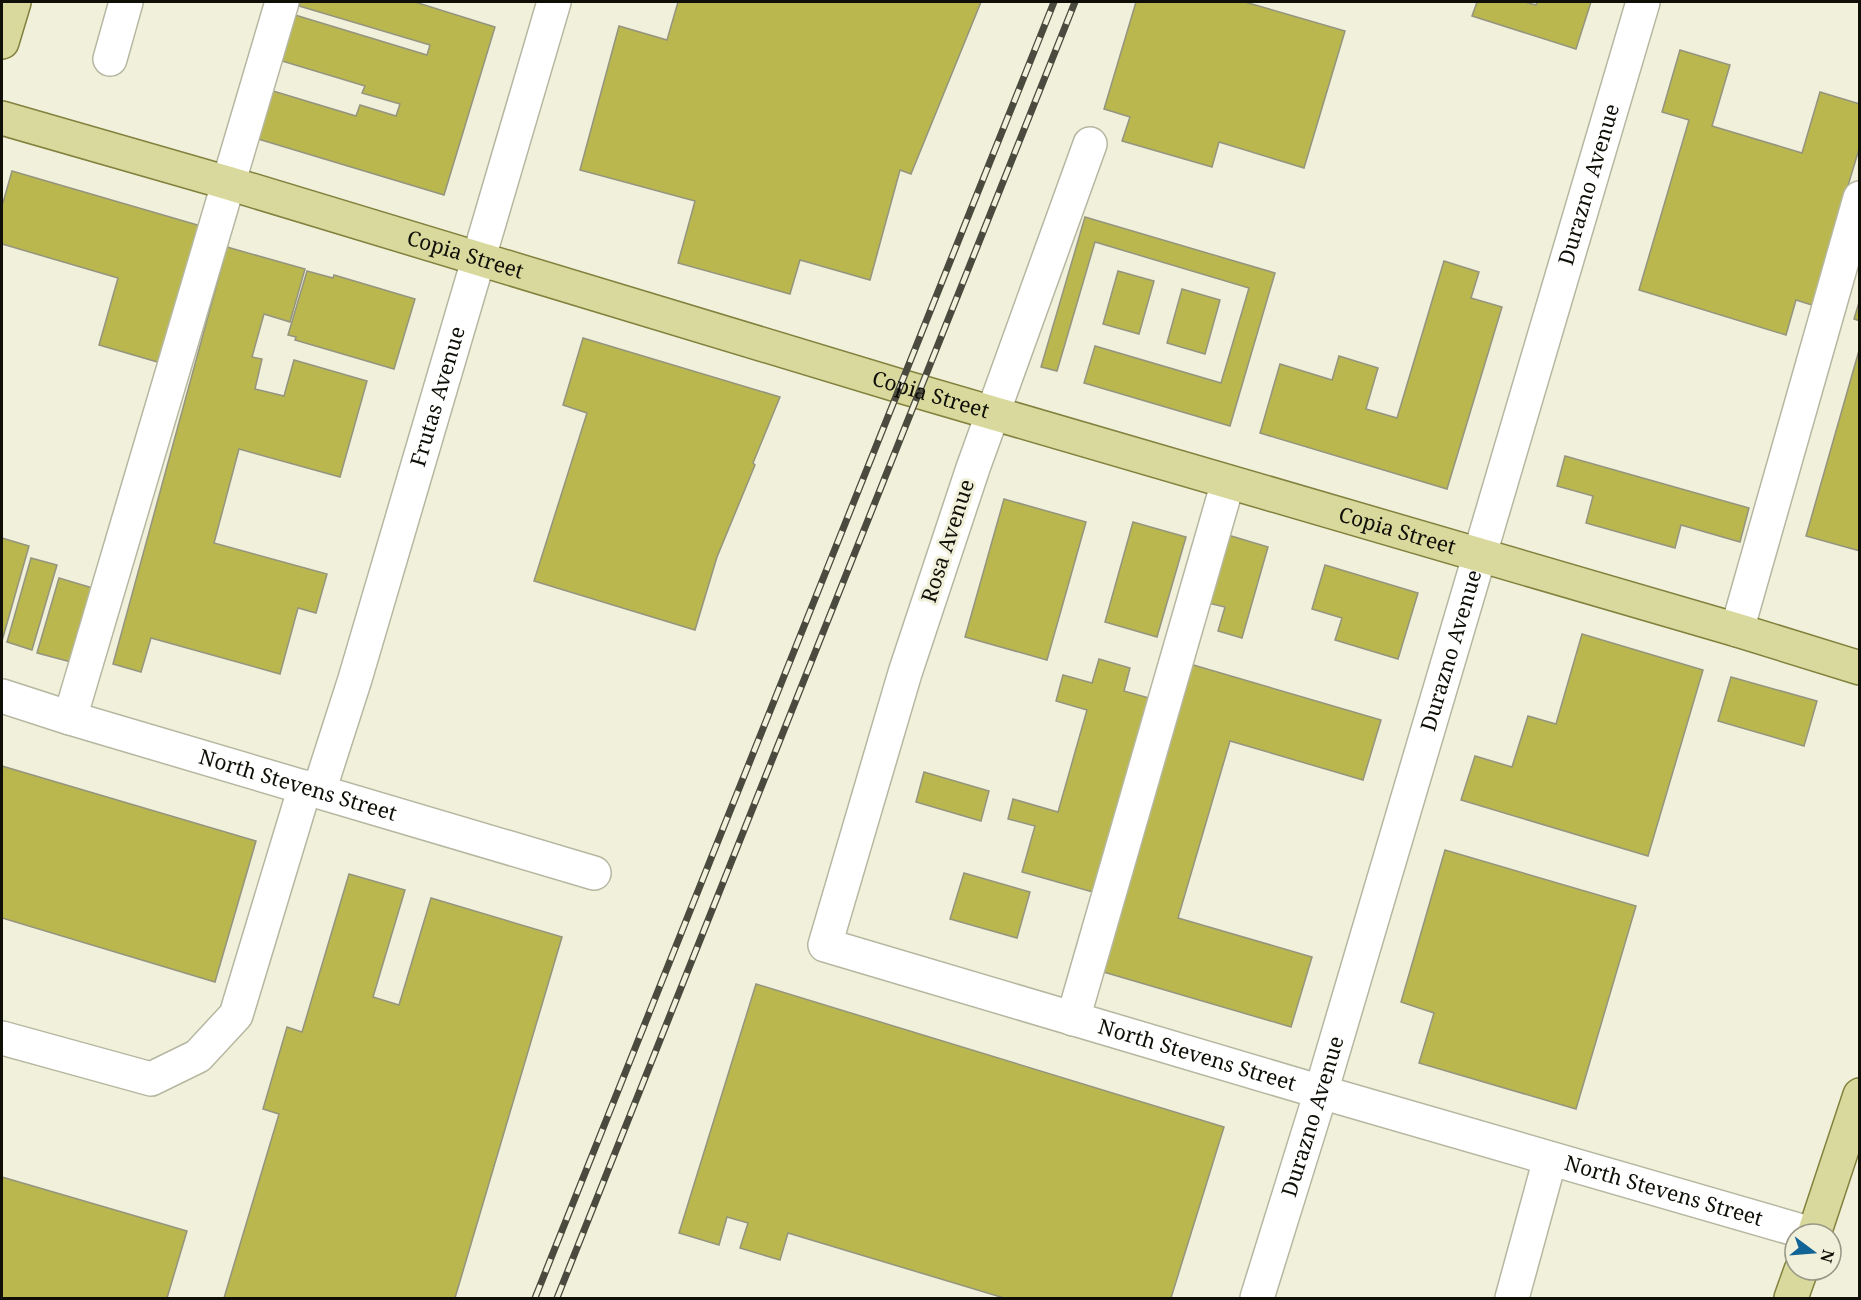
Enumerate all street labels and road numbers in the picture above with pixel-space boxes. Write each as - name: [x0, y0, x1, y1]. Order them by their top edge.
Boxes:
- street label: Durazno Avenue: [1551, 100, 1625, 268]
- street label: Copia Street: [404, 223, 527, 285]
- street label: Frutas Avenue: [403, 323, 471, 470]
- street label: Copia Street: [869, 363, 993, 424]
- street label: Rosa Avenue: [914, 476, 980, 606]
- street label: Copia Street: [1336, 500, 1459, 560]
- street label: Durazno Avenue: [1413, 566, 1488, 734]
- street label: North Stevens Street: [196, 742, 400, 827]
- street label: North Stevens Street: [1095, 1012, 1300, 1097]
- street label: Durazno Avenue: [1274, 1032, 1350, 1200]
- street label: North Stevens Street: [1562, 1148, 1766, 1232]

